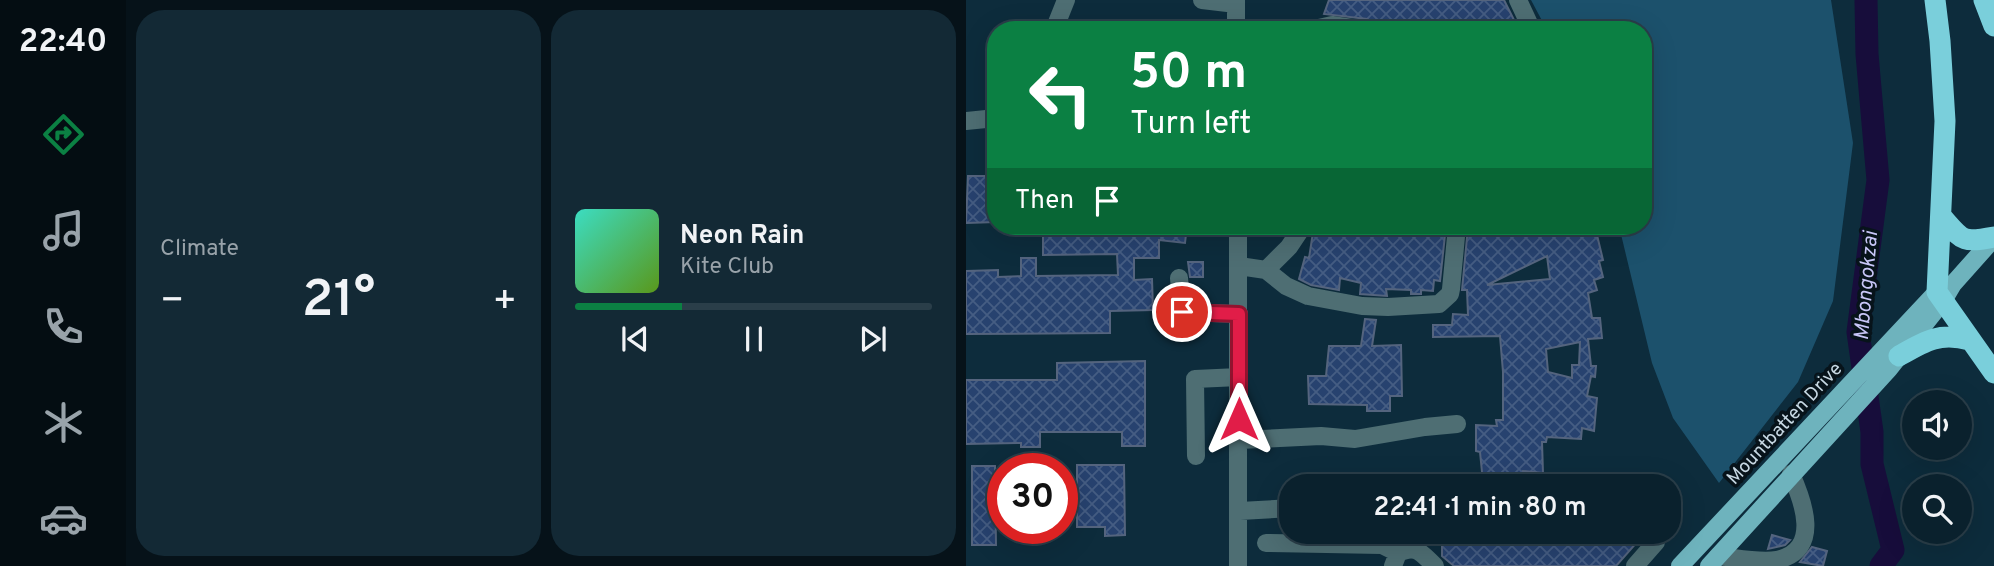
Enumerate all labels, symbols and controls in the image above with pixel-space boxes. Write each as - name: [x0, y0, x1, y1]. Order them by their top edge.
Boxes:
- text: 22:40: [19, 23, 107, 63]
- text: 50 m: [1130, 44, 1247, 106]
- icon: left: [1015, 49, 1106, 140]
- text: Turn left: [1130, 105, 1251, 145]
- icon: directions: [39, 110, 88, 159]
- icon: arrive: [1088, 182, 1126, 220]
- text: Then: [1015, 185, 1074, 218]
- icon: music: [39, 206, 88, 255]
- text: Neon Rain: [680, 220, 805, 253]
- water label: Mbongokzai: [1849, 228, 1885, 342]
- text: Climate: [160, 235, 239, 264]
- text: Kite Club: [680, 253, 774, 282]
- text: 21°: [302, 269, 375, 335]
- text: −: [160, 278, 185, 327]
- text: +: [492, 278, 517, 327]
- pin: [1152, 282, 1212, 342]
- icon: arrive: [1163, 293, 1201, 331]
- icon: phone: [39, 302, 88, 351]
- icon: previous: [616, 320, 654, 358]
- icon: pause: [735, 320, 773, 358]
- icon: next: [854, 320, 892, 358]
- street label: Mountbatten Drive: [1722, 358, 1848, 490]
- position arrow: [1202, 382, 1276, 456]
- map controls: [1902, 390, 1972, 544]
- button: sound: [1902, 390, 1972, 460]
- icon: climate: [39, 398, 88, 447]
- speed limit sign: 30: [987, 453, 1078, 544]
- button: search: [1902, 474, 1972, 544]
- text: 22:41 · 1 min · 80 m: [1373, 492, 1587, 525]
- icon: car: [39, 494, 88, 543]

